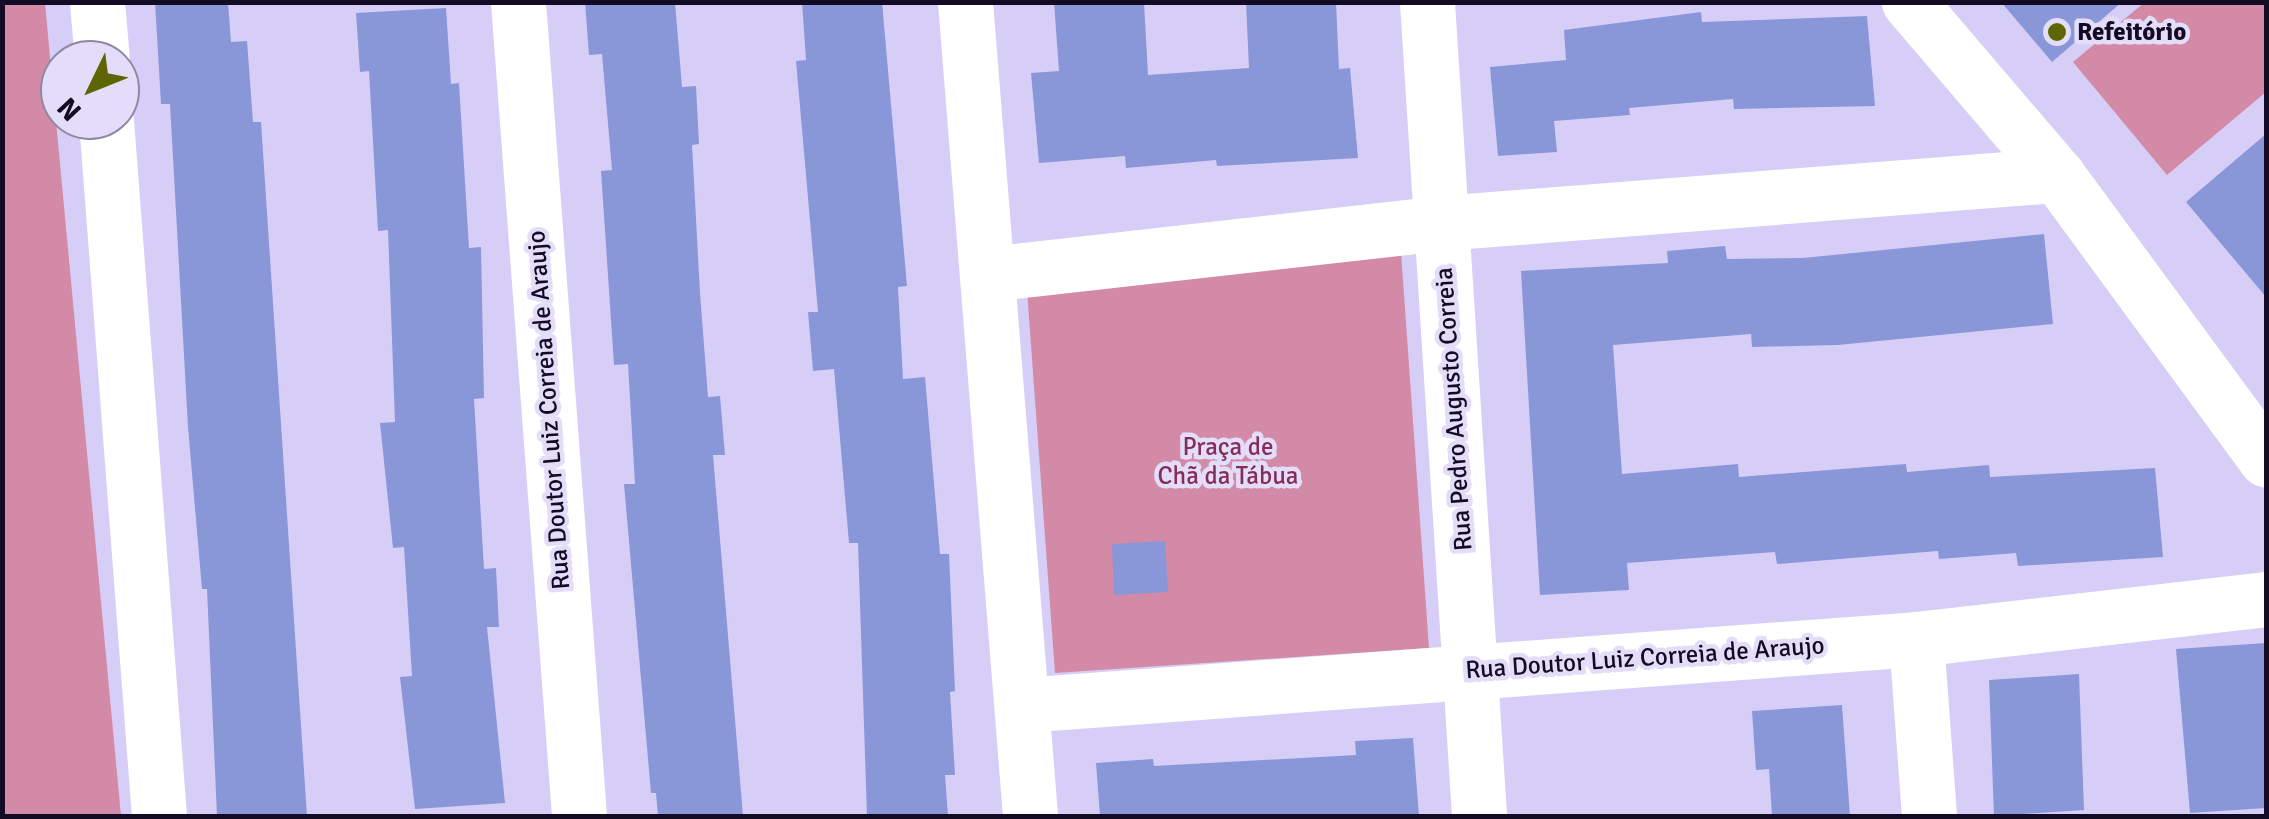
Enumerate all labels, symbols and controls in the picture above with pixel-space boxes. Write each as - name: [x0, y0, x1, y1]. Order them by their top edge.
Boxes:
- place label: Refeitório: [2077, 17, 2186, 47]
- marker: Refeitório: [2046, 21, 2068, 43]
- north arrow: [40, 40, 140, 140]
- text: N: [50, 90, 89, 128]
- street label: Rua Doutor Luiz Correia de Araujo: [521, 229, 577, 591]
- street label: Rua Pedro Augusto Correia: [1429, 266, 1479, 552]
- park label: Praça de Chã da Tábua: [1158, 433, 1298, 492]
- street label: Rua Doutor Luiz Correia de Araujo: [1464, 630, 1826, 686]

